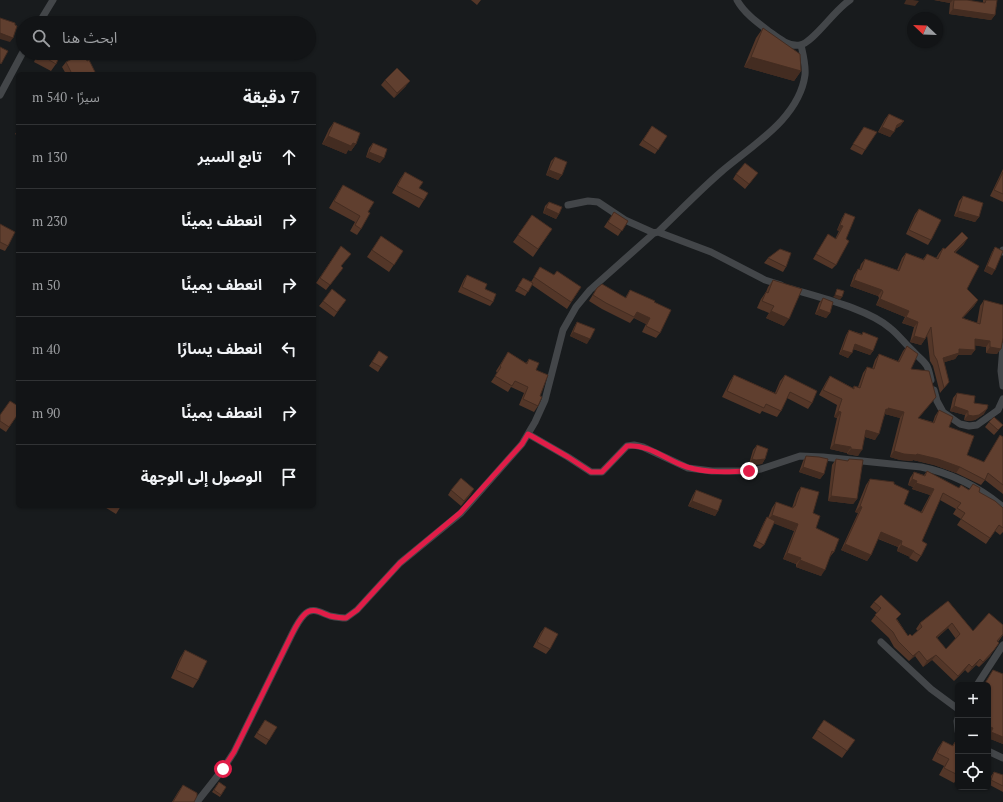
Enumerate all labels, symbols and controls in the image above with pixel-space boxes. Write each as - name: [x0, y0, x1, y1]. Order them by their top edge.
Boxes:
- north arrow: [907, 12, 943, 48]
- search box: [16, 16, 316, 60]
- icon: search: [30, 27, 52, 49]
- text: ابحث هنا: [62, 27, 117, 47]
- text: 7 دقيقة: [243, 85, 300, 108]
- text: سيرًا · 540 m: [32, 88, 100, 106]
- text: تابع السير: [198, 146, 262, 166]
- icon: ahead: [278, 146, 300, 168]
- text: 130 m: [32, 148, 67, 166]
- text: انعطف يمينًا: [181, 210, 262, 230]
- icon: right: [278, 210, 300, 232]
- text: 230 m: [32, 212, 67, 230]
- text: انعطف يمينًا: [181, 274, 262, 294]
- icon: right: [278, 274, 300, 296]
- text: 50 m: [32, 276, 60, 294]
- text: انعطف يسارًا: [177, 338, 262, 358]
- icon: left: [278, 338, 300, 360]
- text: 40 m: [32, 340, 60, 358]
- text: انعطف يمينًا: [181, 402, 262, 422]
- icon: right: [278, 402, 300, 424]
- text: 90 m: [32, 404, 60, 422]
- route end: [740, 462, 758, 480]
- text: الوصول إلى الوجهة: [141, 466, 262, 486]
- icon: arrive: [278, 466, 300, 488]
- map controls: [955, 682, 991, 790]
- button: +: [955, 682, 991, 718]
- button: −: [955, 718, 991, 754]
- button: locate: [955, 754, 991, 790]
- route start: [214, 760, 232, 778]

